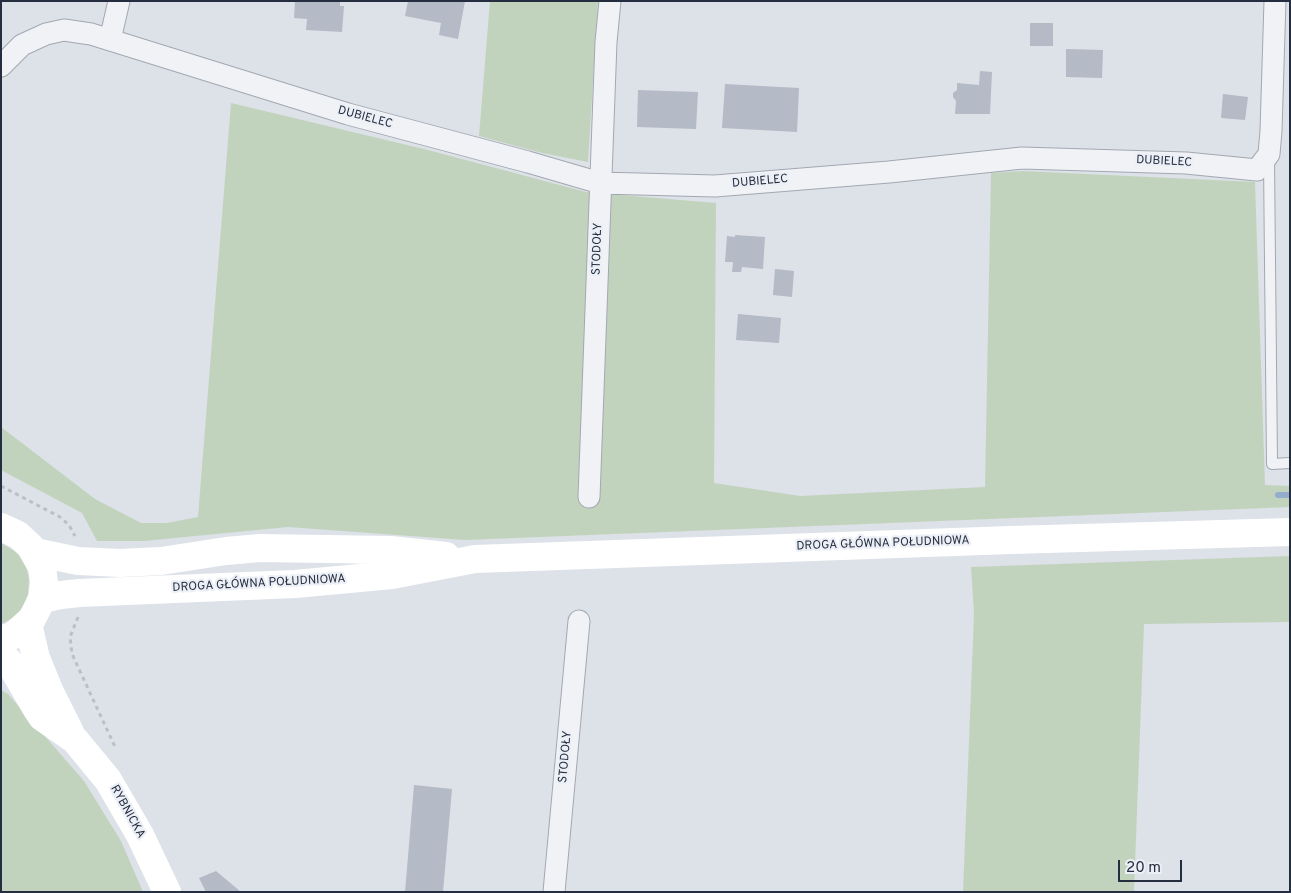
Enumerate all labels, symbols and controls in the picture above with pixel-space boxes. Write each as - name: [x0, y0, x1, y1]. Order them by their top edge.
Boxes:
- street label: DUBIELEC: [336, 104, 394, 132]
- street label: DUBIELEC: [1136, 153, 1192, 171]
- street label: DUBIELEC: [731, 172, 789, 192]
- street label: STODOŁY: [590, 223, 606, 275]
- street label: DROGA GŁÓWNA POŁUDNIOWA: [796, 534, 970, 554]
- street label: DROGA GŁÓWNA POŁUDNIOWA: [172, 572, 346, 596]
- street label: STODOŁY: [557, 730, 575, 784]
- street label: RYBNICKA: [107, 783, 147, 841]
- scale bar: [1121, 850, 1185, 882]
- text: 20 m: [1126, 859, 1161, 878]

